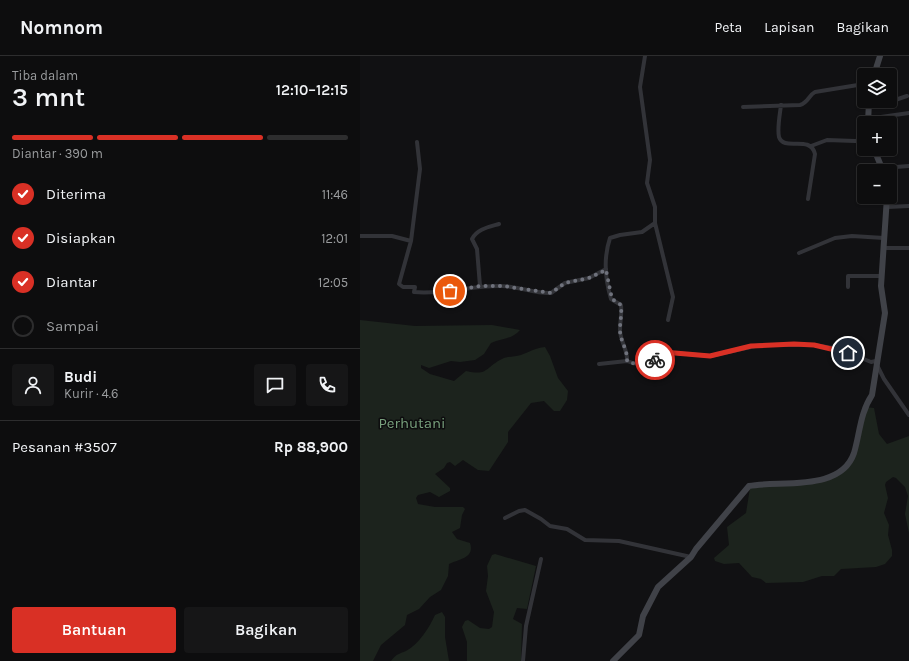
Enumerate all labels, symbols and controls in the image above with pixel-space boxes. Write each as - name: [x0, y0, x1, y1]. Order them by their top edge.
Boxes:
- text: Nomnom: [20, 17, 103, 39]
- text: Peta: [714, 19, 742, 36]
- text: Lapisan: [764, 19, 814, 36]
- text: Bagikan: [836, 19, 889, 36]
- text: Tiba dalam: [12, 68, 78, 83]
- map controls: [857, 68, 897, 204]
- button: layers: [857, 68, 897, 108]
- text: 12:10–12:15: [276, 81, 348, 99]
- text: 3 mnt: [12, 82, 85, 113]
- button: +: [857, 116, 897, 156]
- text: Diantar · 390 m: [12, 146, 103, 161]
- button: −: [857, 164, 897, 204]
- icon: check: [12, 183, 34, 205]
- text: Diterima: [46, 185, 106, 203]
- text: 11:46: [322, 187, 348, 202]
- icon: check: [12, 227, 34, 249]
- text: Disiapkan: [46, 229, 116, 247]
- text: 12:01: [321, 231, 348, 246]
- icon: check: [12, 271, 34, 293]
- text: Diantar: [46, 273, 97, 291]
- pin: [433, 274, 467, 308]
- text: 12:05: [318, 275, 348, 290]
- icon: bag: [439, 280, 461, 302]
- text: Sampai: [46, 317, 99, 335]
- pin: [831, 336, 865, 370]
- courier: [635, 340, 675, 380]
- icon: home: [837, 342, 859, 364]
- icon: bike: [644, 349, 666, 371]
- button: person: [12, 364, 54, 406]
- button: chat: [254, 364, 296, 406]
- button: phone: [306, 364, 348, 406]
- text: Budi: [64, 368, 97, 386]
- text: Kurir · 4.6: [64, 386, 119, 401]
- park label: Perhutani: [379, 414, 445, 432]
- text: Pesanan #3507: [12, 438, 117, 456]
- text: Rp 88,900: [274, 438, 348, 456]
- button: Bantuan: [12, 607, 176, 653]
- button: Bagikan: [184, 607, 348, 653]

